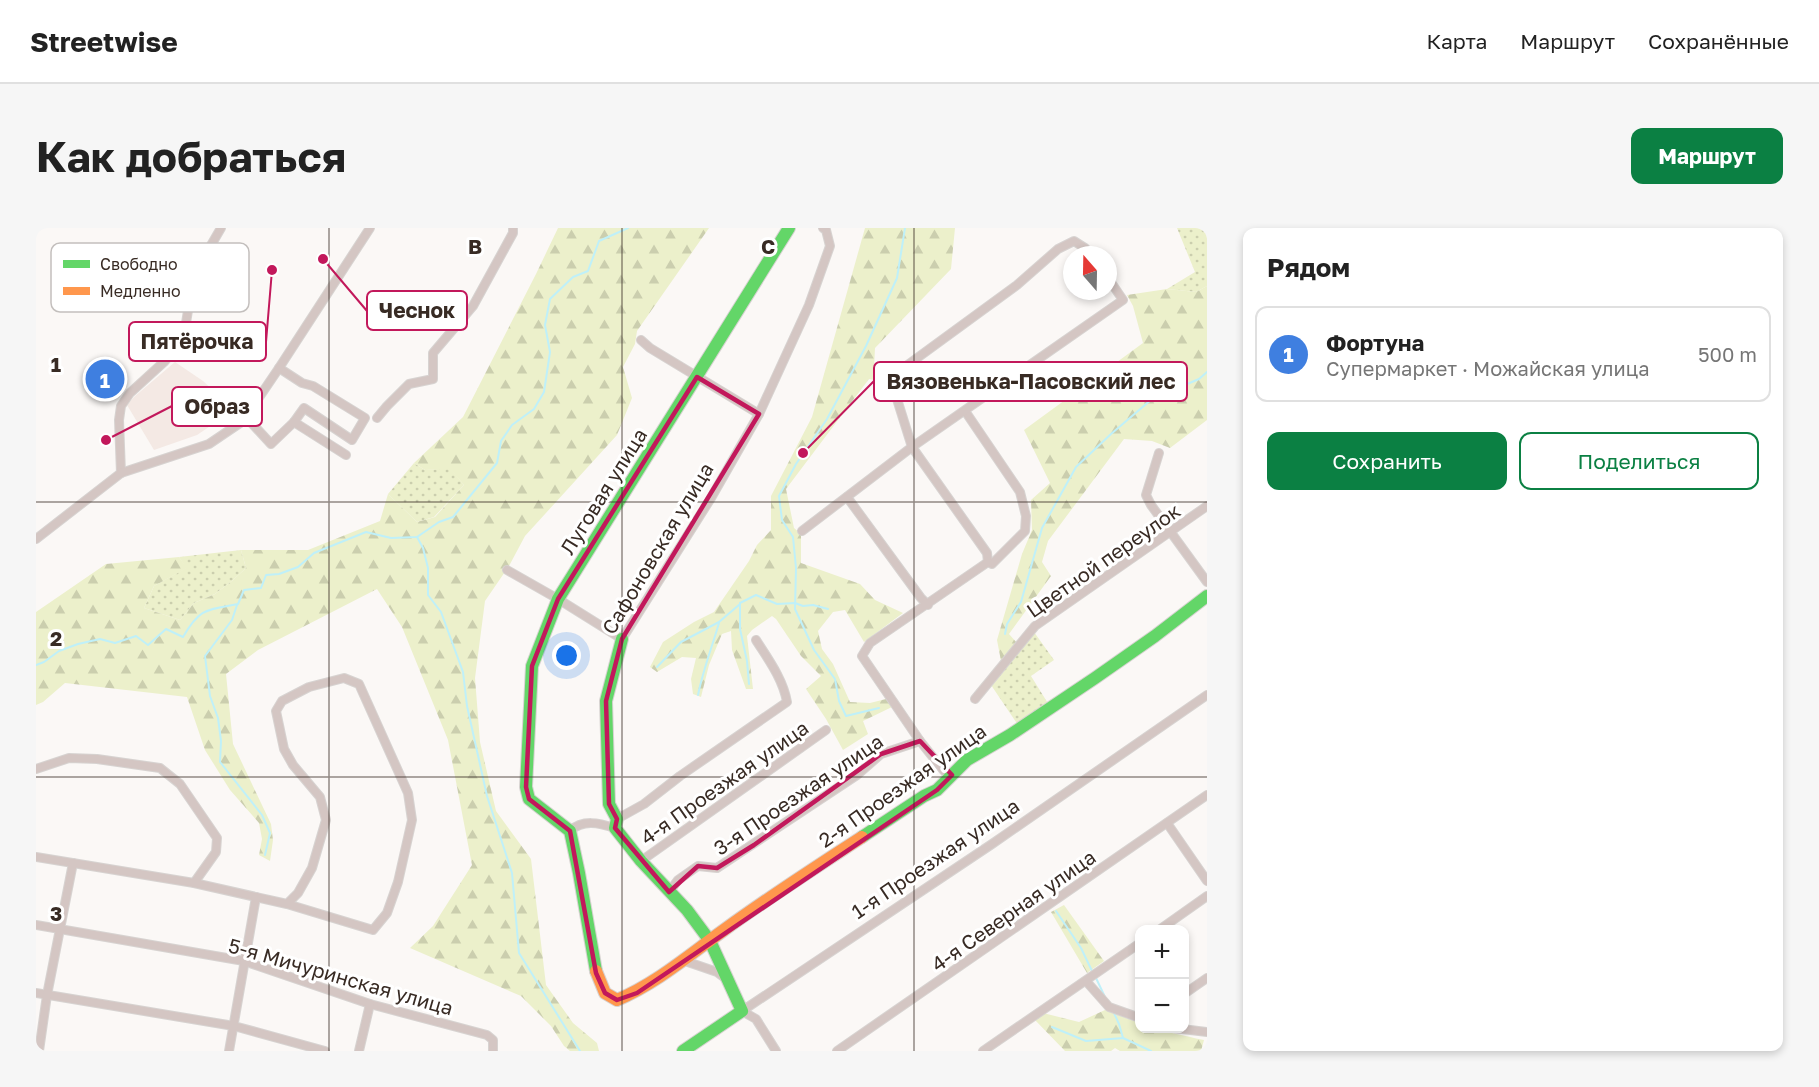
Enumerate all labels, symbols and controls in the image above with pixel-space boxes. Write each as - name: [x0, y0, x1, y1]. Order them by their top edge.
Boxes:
- text: Streetwise: [30, 25, 178, 58]
- text: Карта: [1426, 28, 1487, 54]
- text: Маршрут: [1520, 28, 1615, 54]
- text: Сохранённые: [1648, 28, 1789, 54]
- button: Маршрут: [1631, 128, 1783, 184]
- text: Как добраться: [36, 131, 346, 181]
- text: B: [468, 234, 482, 258]
- text: C: [761, 234, 775, 258]
- legend: [51, 243, 249, 312]
- north arrow: [1063, 246, 1117, 300]
- text: Рядом: [1267, 252, 1350, 283]
- text: Свободно: [100, 254, 178, 274]
- text: Медленно: [100, 281, 181, 301]
- callout: Чеснок: [367, 291, 467, 330]
- text: Чеснок: [379, 297, 455, 323]
- callout: Пятёрочка: [129, 322, 266, 361]
- text: Пятёрочка: [141, 328, 253, 354]
- text: Фортуна: [1326, 329, 1424, 356]
- text: 1: [1283, 342, 1294, 366]
- text: 500 m: [1698, 342, 1757, 366]
- text: 1: [51, 352, 61, 376]
- pin: 1: [86, 356, 124, 402]
- text: Супермаркет · Можайская улица: [1326, 356, 1650, 380]
- callout: Вязовенька-Пасовский лес: [874, 362, 1187, 401]
- text: Вязовенька-Пасовский лес: [886, 368, 1176, 394]
- callout: Образ: [172, 387, 262, 426]
- text: Образ: [184, 393, 250, 419]
- street label: Луговая улица: [555, 424, 651, 558]
- button: Сохранить: [1267, 432, 1507, 490]
- button: Поделиться: [1519, 432, 1759, 490]
- street label: Сафоновская улица: [596, 458, 718, 638]
- street label: Цветной переулок: [1021, 498, 1185, 622]
- text: 2: [50, 626, 62, 650]
- your location: [552, 641, 581, 670]
- street label: 4-я Проезжая улица: [635, 715, 813, 849]
- street label: 2-я Проезжая улица: [814, 718, 990, 852]
- street label: 3-я Проезжая улица: [709, 728, 887, 860]
- street label: 1-я Проезжая улица: [847, 793, 1023, 923]
- street label: 4-я Северная улица: [926, 844, 1100, 976]
- text: 3: [50, 901, 62, 925]
- map controls: [1135, 925, 1189, 1033]
- button: +: [1135, 925, 1189, 979]
- street label: 5-я Мичуринская улица: [226, 932, 456, 1020]
- button: −: [1135, 979, 1189, 1033]

